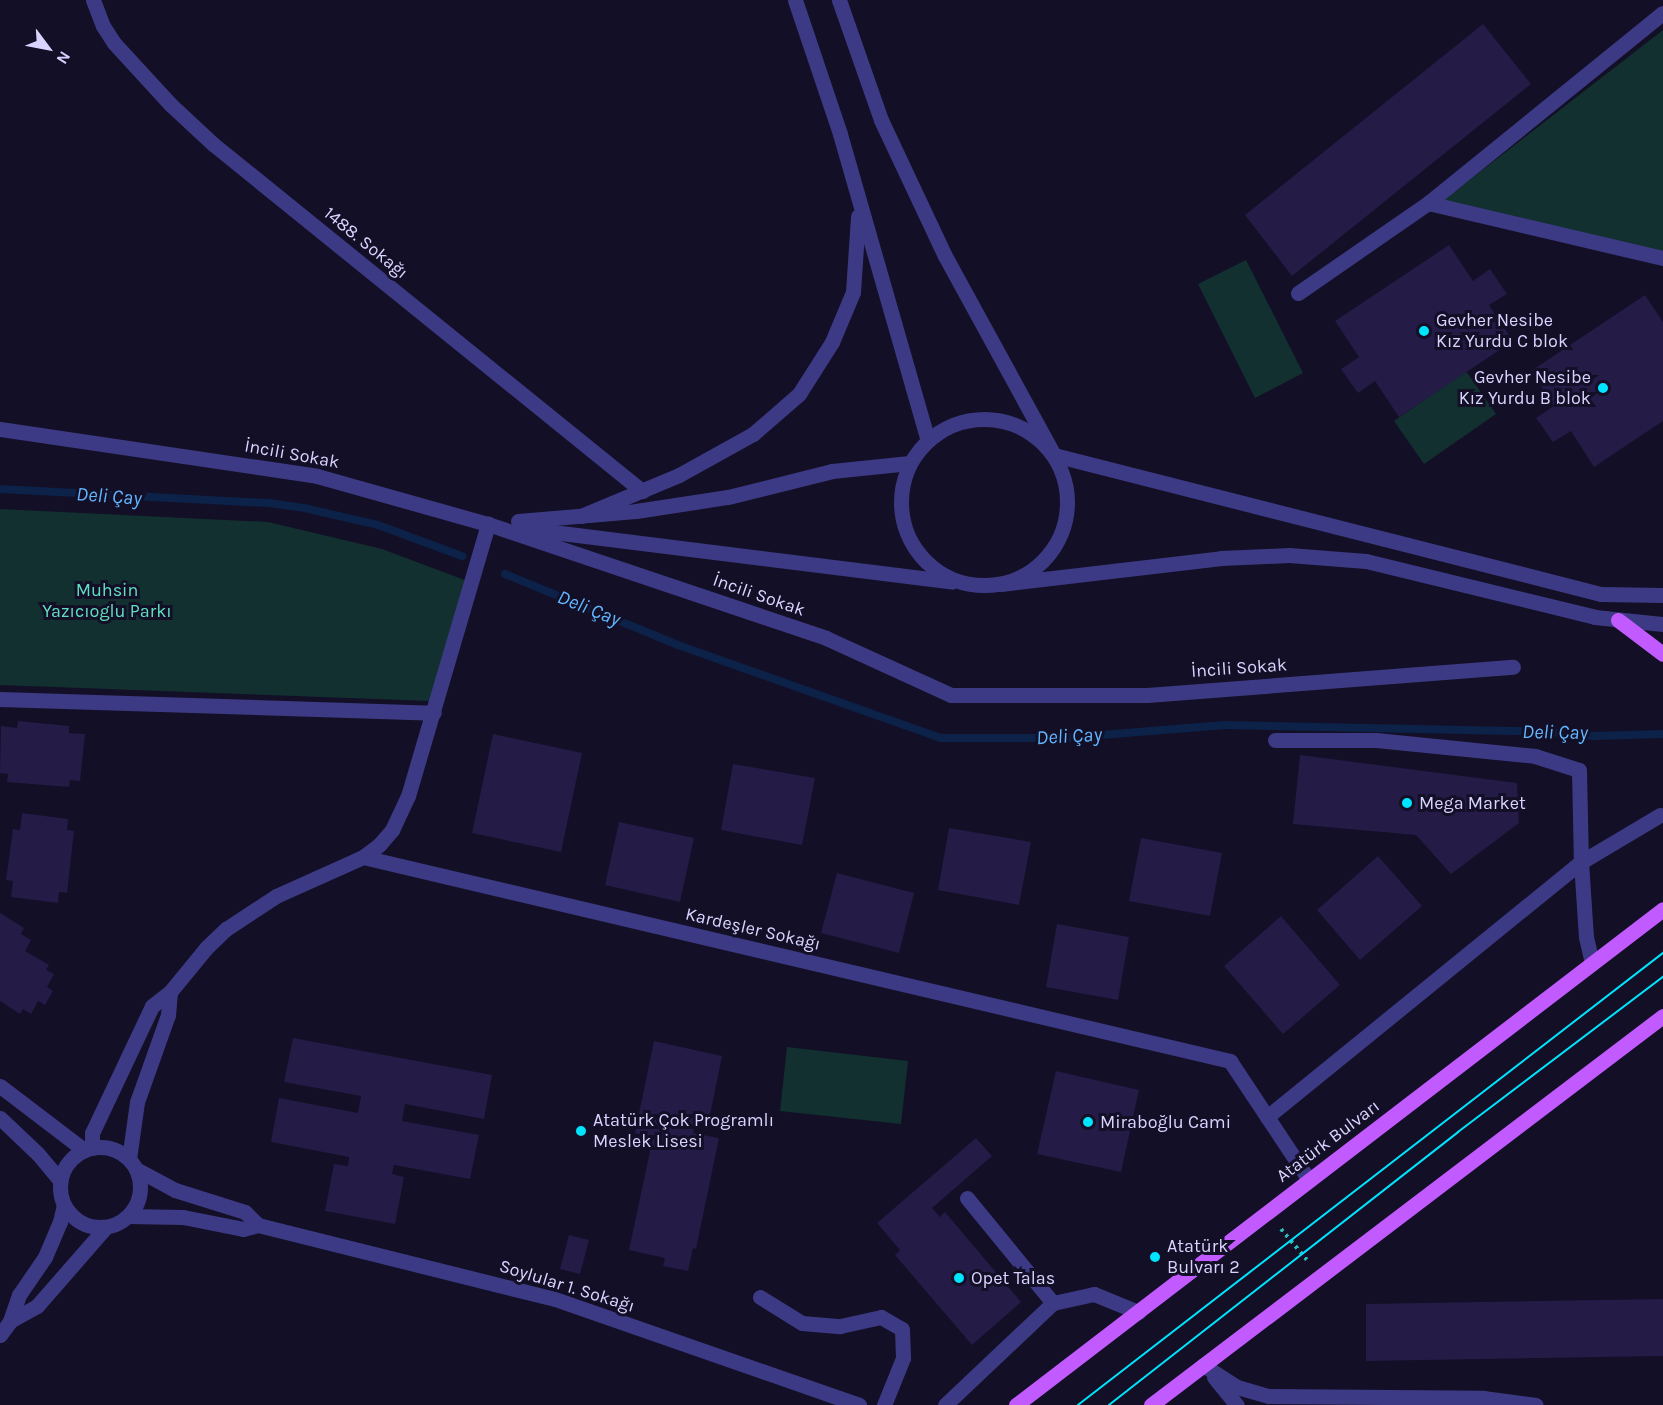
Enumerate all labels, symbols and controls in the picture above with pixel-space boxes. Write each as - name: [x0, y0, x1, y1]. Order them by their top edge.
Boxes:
- north arrow: [18, 18, 78, 78]
- text: N: [53, 48, 75, 68]
- street label: 1488. Sokağı: [320, 203, 412, 283]
- place label: Gevher Nesibe Kız Yurdu C blok: [1436, 310, 1568, 352]
- marker: Gevher Nesibe Kız Yurdu C blok: [1417, 324, 1431, 338]
- place label: Gevher Nesibe Kız Yurdu B blok: [1459, 367, 1591, 410]
- marker: Gevher Nesibe Kız Yurdu B blok: [1596, 381, 1610, 395]
- street label: İncili Sokak: [243, 435, 341, 473]
- water label: Deli Çay: [75, 482, 143, 510]
- street label: İncili Sokak: [710, 569, 808, 621]
- park label: Muhsin Yazıcıoglu Parkı: [42, 580, 172, 622]
- water label: Deli Çay: [554, 585, 624, 631]
- street label: İncili Sokak: [1190, 654, 1288, 682]
- water label: Deli Çay: [1522, 719, 1588, 745]
- water label: Deli Çay: [1036, 722, 1102, 750]
- place label: Mega Market: [1419, 792, 1526, 814]
- marker: Mega Market: [1400, 796, 1414, 810]
- street label: Kardeşler Sokağı: [683, 903, 823, 955]
- street label: Atatürk Bulvarı: [1272, 1095, 1384, 1187]
- place label: Atatürk Çok Programlı Meslek Lisesi: [593, 1110, 774, 1152]
- place label: Miraboğlu Cami: [1100, 1111, 1231, 1133]
- marker: Miraboğlu Cami: [1081, 1115, 1095, 1129]
- marker: Atatürk Çok Programlı Meslek Lisesi: [574, 1124, 588, 1138]
- place label: Atatürk Bulvarı 2: [1167, 1236, 1240, 1278]
- marker: Atatürk Bulvarı 2: [1148, 1250, 1162, 1264]
- street label: Soylular 1. Sokağı: [497, 1255, 637, 1317]
- place label: Opet Talas: [971, 1267, 1055, 1289]
- marker: Opet Talas: [952, 1271, 966, 1285]

